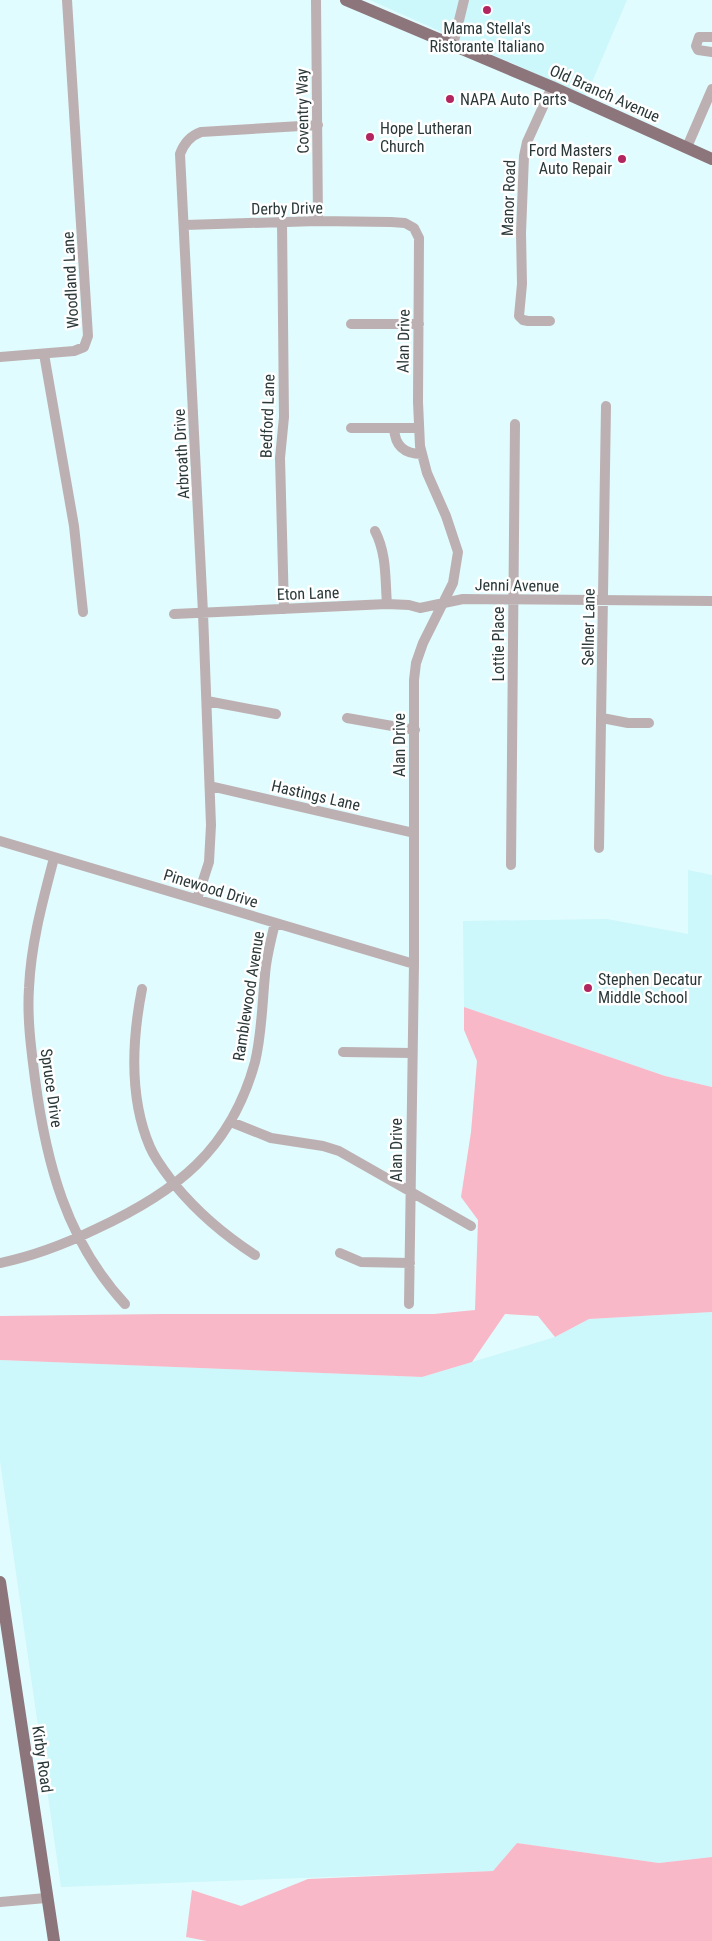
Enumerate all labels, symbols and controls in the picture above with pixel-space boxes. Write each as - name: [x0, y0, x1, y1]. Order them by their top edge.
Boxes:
- marker: Mama Stella's Ristorante Italiano: [481, 4, 493, 16]
- place label: Mama Stella's Ristorante Italiano: [429, 19, 545, 56]
- street label: Old Branch Avenue: [547, 61, 663, 126]
- street label: Coventry Way: [292, 68, 313, 154]
- place label: NAPA Auto Parts: [460, 90, 567, 109]
- marker: NAPA Auto Parts: [444, 93, 456, 105]
- place label: Hope Lutheran Church: [380, 119, 472, 156]
- marker: Hope Lutheran Church: [364, 131, 376, 143]
- place label: Ford Masters Auto Repair: [529, 141, 612, 178]
- marker: Ford Masters Auto Repair: [616, 153, 628, 165]
- street label: Manor Road: [498, 160, 519, 236]
- street label: Derby Drive: [251, 198, 323, 219]
- street label: Woodland Lane: [58, 231, 83, 329]
- street label: Alan Drive: [393, 309, 414, 373]
- street label: Bedford Lane: [257, 374, 278, 458]
- street label: Arbroath Drive: [170, 408, 193, 500]
- street label: Jenni Avenue: [475, 575, 559, 596]
- street label: Eton Lane: [276, 583, 340, 604]
- street label: Sellner Lane: [578, 588, 599, 666]
- street label: Lottie Place: [489, 606, 508, 682]
- street label: Alan Drive: [390, 713, 409, 777]
- street label: Hastings Lane: [270, 776, 362, 815]
- street label: Pinewood Drive: [161, 865, 260, 912]
- street label: Ramblewood Avenue: [229, 930, 268, 1062]
- place label: Stephen Decatur Middle School: [598, 970, 702, 1007]
- marker: Stephen Decatur Middle School: [582, 982, 594, 994]
- street label: Spruce Drive: [37, 1047, 66, 1129]
- street label: Alan Drive: [387, 1118, 406, 1182]
- street label: Kirby Road: [28, 1724, 57, 1794]

